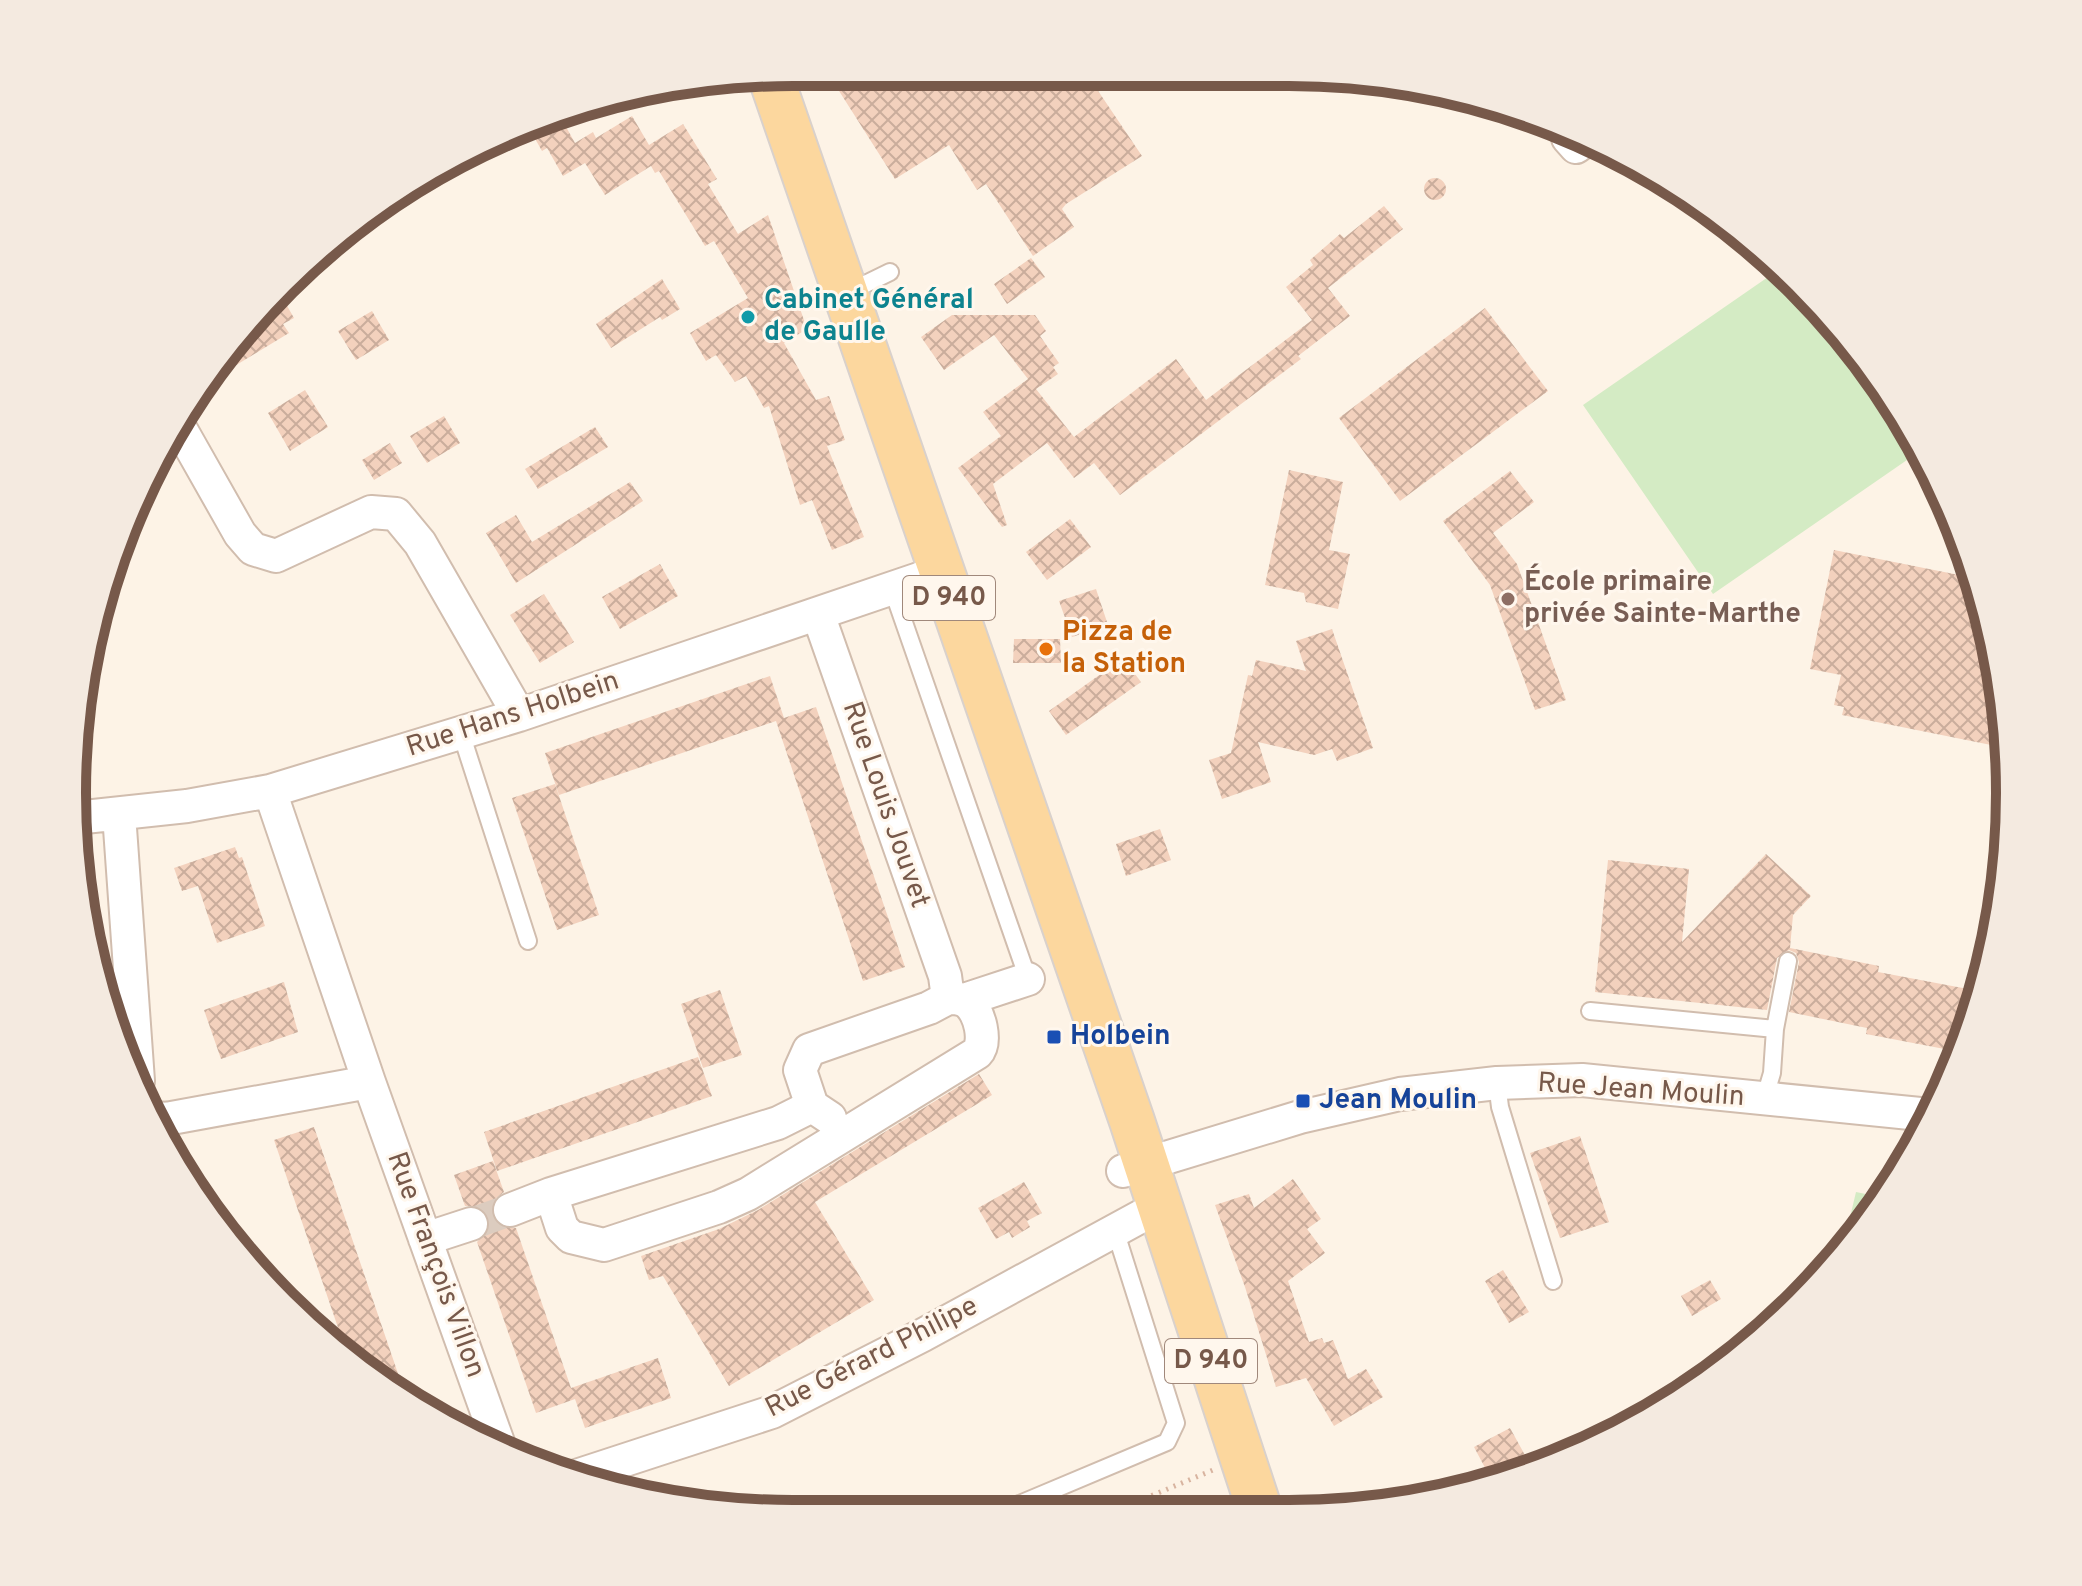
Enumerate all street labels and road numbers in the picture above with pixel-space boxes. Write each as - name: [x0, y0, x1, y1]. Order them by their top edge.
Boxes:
- road number: D 940: [903, 576, 995, 620]
- street label: Rue Hans Holbein: [402, 664, 624, 766]
- street label: Rue Louis Jouvet: [833, 697, 937, 913]
- street label: Rue Jean Moulin: [1536, 1066, 1746, 1116]
- street label: Rue François Villon: [377, 1147, 493, 1383]
- street label: Rue Gérard Philipe: [760, 1289, 984, 1427]
- road number: D 940: [1165, 1339, 1257, 1383]

